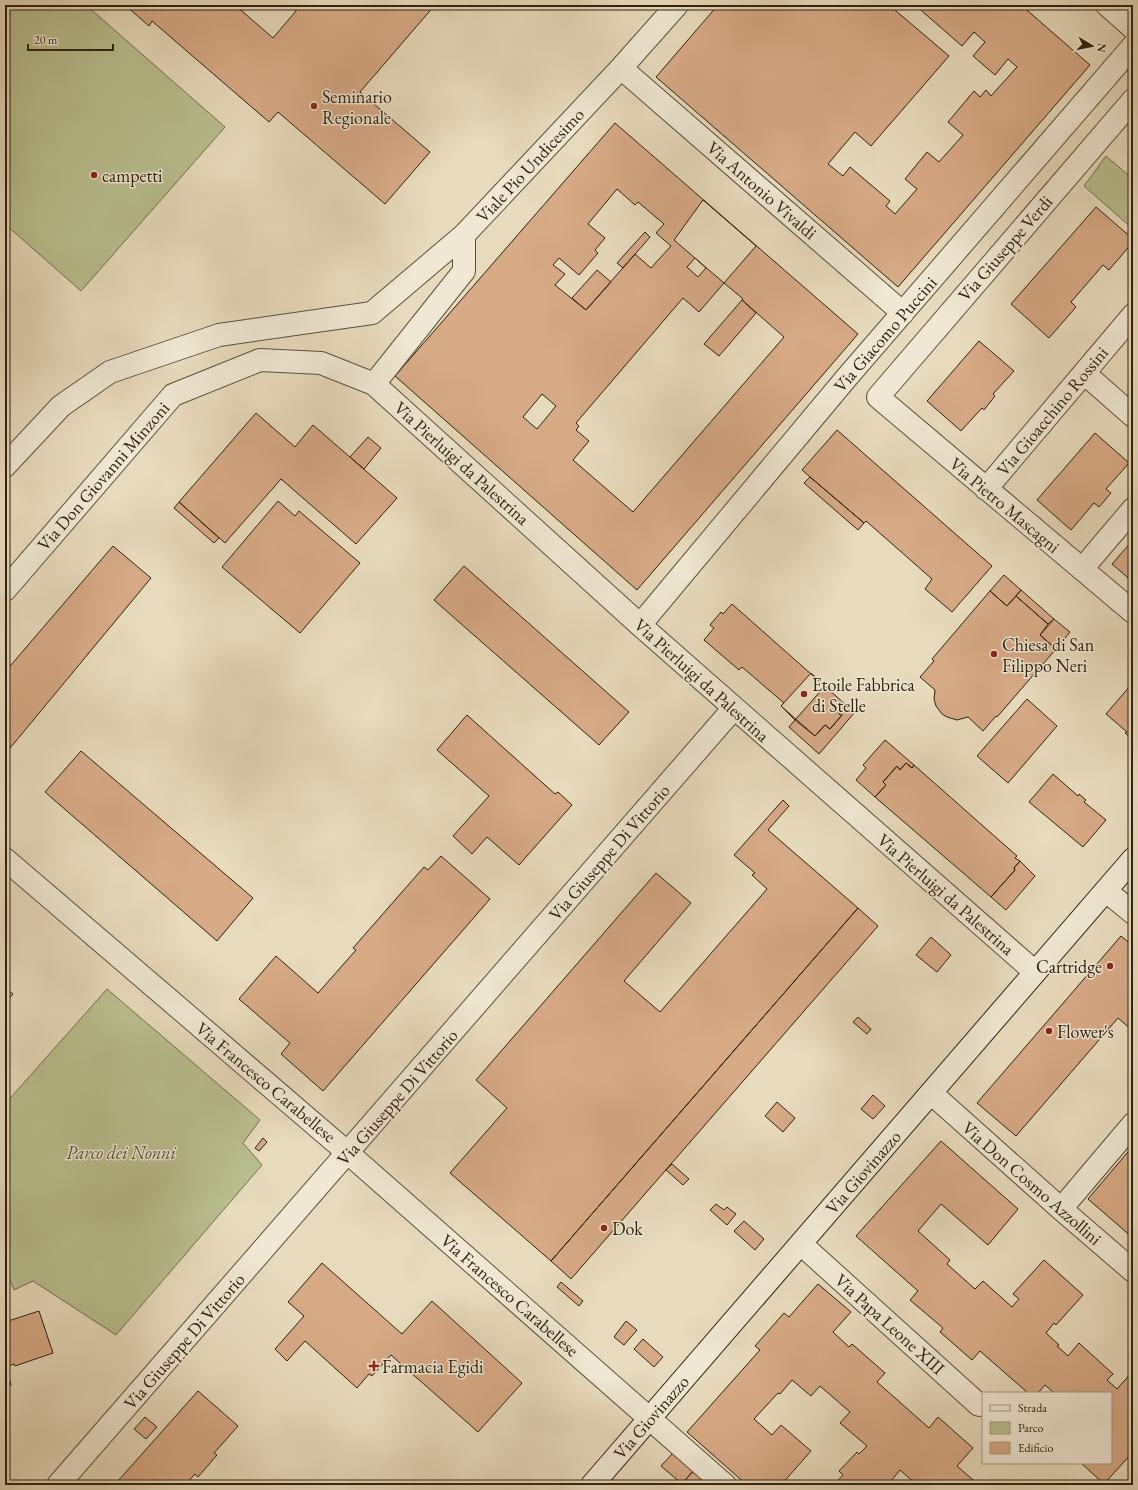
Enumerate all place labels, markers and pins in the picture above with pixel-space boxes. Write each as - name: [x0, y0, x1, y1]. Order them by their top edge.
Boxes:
- place label: Seminario Regionale: [322, 85, 392, 129]
- marker: Seminario Regionale: [309, 101, 319, 111]
- place label: campetti: [102, 164, 163, 187]
- marker: campetti: [89, 170, 99, 180]
- place label: Chiesa di San Filippo Neri: [1002, 633, 1095, 677]
- marker: Chiesa di San Filippo Neri: [989, 649, 999, 659]
- place label: Etoile Fabbrica di Stelle: [812, 673, 916, 717]
- marker: Etoile Fabbrica di Stelle: [799, 689, 809, 699]
- place label: Cartridge: [1036, 955, 1102, 978]
- marker: Cartridge: [1105, 961, 1115, 971]
- place label: Flower's: [1057, 1020, 1114, 1043]
- marker: Flower's: [1044, 1026, 1054, 1036]
- place label: Dok: [612, 1217, 643, 1240]
- marker: Dok: [599, 1223, 609, 1233]
- place label: Farmacia Egidi: [382, 1355, 484, 1378]
- marker: Farmacia Egidi: [369, 1361, 379, 1371]

